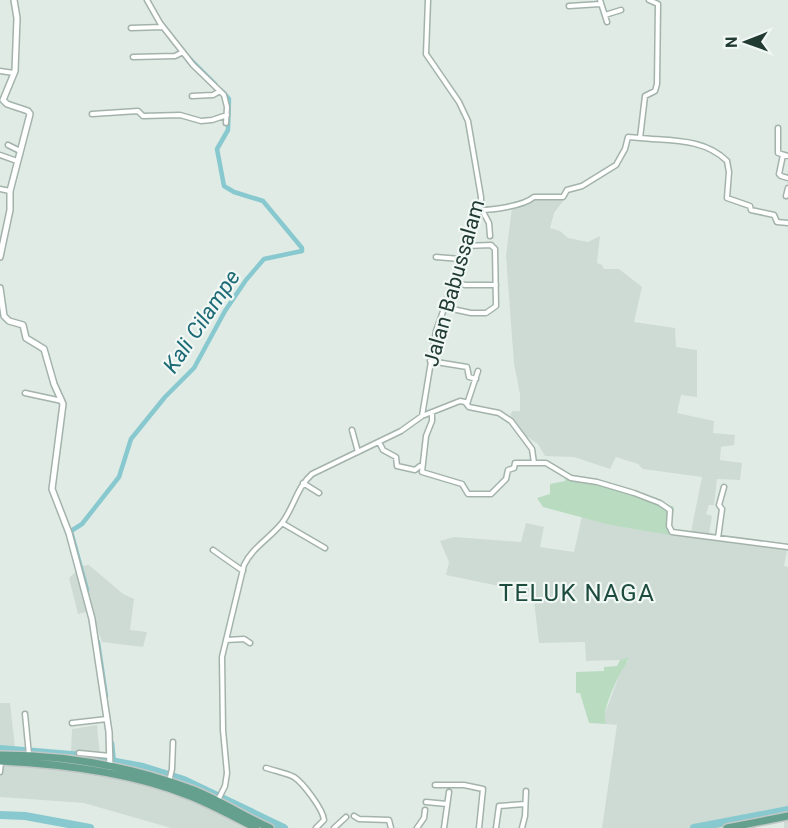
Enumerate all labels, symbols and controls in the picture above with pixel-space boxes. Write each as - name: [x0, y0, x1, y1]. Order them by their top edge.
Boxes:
- north arrow: [716, 12, 776, 72]
- text: N: [722, 36, 741, 48]
- street label: Jalan Babussalam: [419, 197, 489, 369]
- water label: Kali Cilampe: [158, 265, 245, 377]
- district label: TELUK NAGA: [499, 579, 655, 607]

